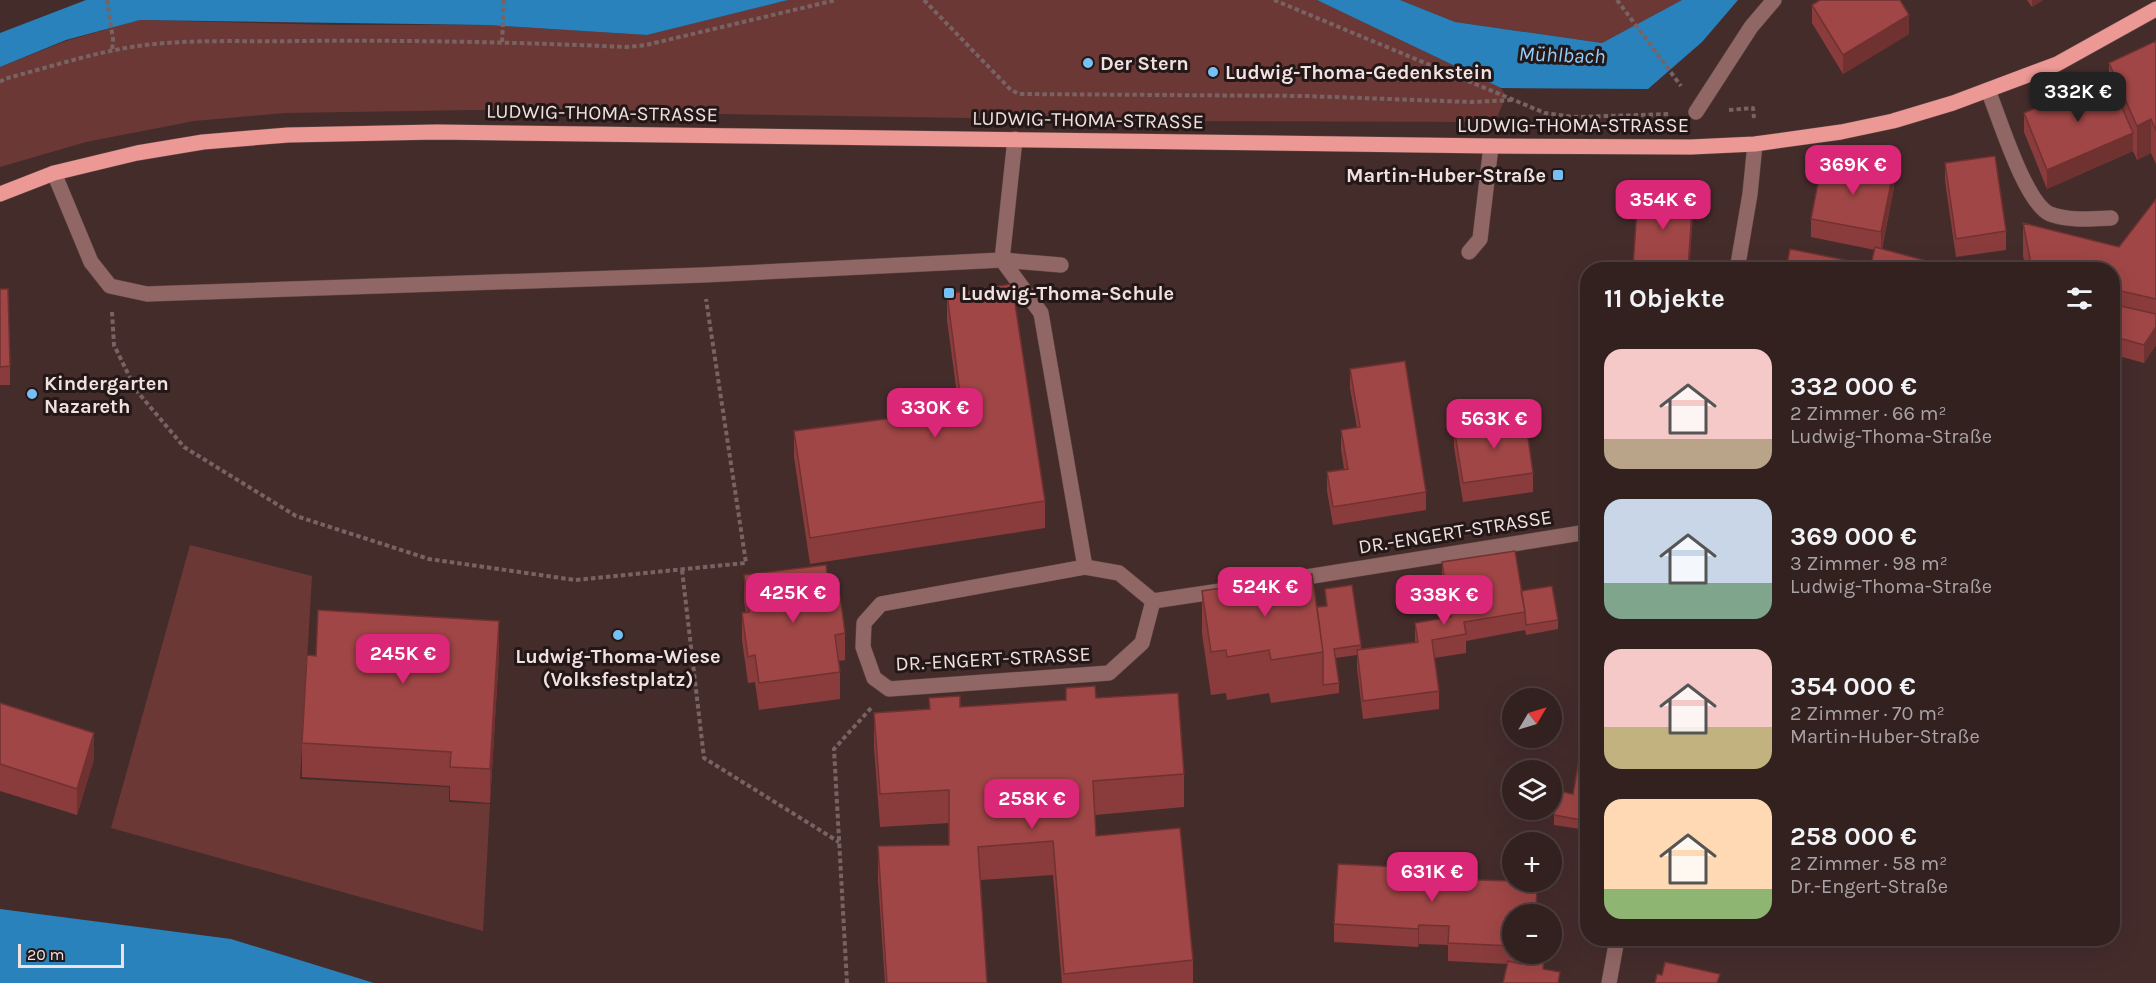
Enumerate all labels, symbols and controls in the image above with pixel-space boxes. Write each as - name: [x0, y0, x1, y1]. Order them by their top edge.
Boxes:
- water label: Mühlbach: [1518, 41, 1606, 69]
- place label: Der Stern: [1100, 52, 1189, 75]
- marker: Der Stern: [1081, 56, 1095, 70]
- place label: Ludwig-Thoma-Gedenkstein: [1225, 61, 1492, 84]
- marker: Ludwig-Thoma-Gedenkstein: [1206, 65, 1220, 79]
- pin: 332K €: [2029, 72, 2127, 123]
- text: 332K €: [2044, 80, 2112, 103]
- street label: LUDWIG-THOMA-STRASSE: [486, 99, 718, 127]
- street label: LUDWIG-THOMA-STRASSE: [972, 106, 1204, 134]
- street label: LUDWIG-THOMA-STRASSE: [1457, 114, 1689, 137]
- pin: 369K €: [1804, 145, 1902, 196]
- text: 369K €: [1819, 153, 1887, 176]
- place label: Martin-Huber-Straße: [1346, 164, 1546, 187]
- marker: Martin-Huber-Straße: [1551, 168, 1565, 182]
- pin: 354K €: [1614, 180, 1712, 231]
- text: 354K €: [1630, 188, 1696, 211]
- place label: Ludwig-Thoma-Schule: [961, 282, 1174, 305]
- icon: filters: [2063, 282, 2096, 315]
- text: 11 Objekte: [1604, 283, 1725, 314]
- marker: Ludwig-Thoma-Schule: [942, 286, 956, 300]
- text: 332 000 €: [1790, 371, 1917, 402]
- place label: Kindergarten Nazareth: [44, 372, 169, 418]
- icon: home: [1652, 373, 1724, 445]
- marker: Kindergarten Nazareth: [25, 387, 39, 401]
- pin: 330K €: [886, 388, 984, 439]
- text: 330K €: [901, 396, 969, 419]
- pin: 563K €: [1445, 399, 1543, 450]
- text: 2 Zimmer · 66 m²: [1790, 402, 1947, 425]
- text: 563K €: [1460, 407, 1528, 430]
- text: Ludwig-Thoma-Straße: [1790, 425, 1992, 448]
- street label: DR.-ENGERT-STRASSE: [1357, 505, 1553, 559]
- text: 369 000 €: [1790, 521, 1917, 552]
- icon: home: [1652, 523, 1724, 595]
- text: 3 Zimmer · 98 m²: [1790, 552, 1948, 575]
- pin: 524K €: [1216, 567, 1314, 618]
- pin: 425K €: [744, 573, 842, 624]
- text: 524K €: [1232, 575, 1298, 598]
- pin: 338K €: [1395, 575, 1493, 626]
- text: Ludwig-Thoma-Straße: [1790, 575, 1992, 598]
- text: 425K €: [760, 581, 826, 604]
- text: 338K €: [1410, 583, 1478, 606]
- marker: Ludwig-Thoma-Wiese (Volksfestplatz): [611, 628, 625, 642]
- pin: 245K €: [354, 634, 452, 685]
- text: 245K €: [370, 642, 436, 665]
- street label: DR.-ENGERT-STRASSE: [895, 642, 1091, 676]
- place label: Ludwig-Thoma-Wiese (Volksfestplatz): [515, 645, 721, 691]
- text: 354 000 €: [1790, 671, 1916, 702]
- icon: home: [1652, 673, 1724, 745]
- north arrow: [1502, 688, 1562, 748]
- map controls: [1502, 688, 1562, 964]
- text: 2 Zimmer · 70 m²: [1790, 702, 1945, 725]
- text: Martin-Huber-Straße: [1790, 725, 1980, 748]
- button: layers: [1502, 760, 1562, 820]
- pin: 258K €: [983, 779, 1081, 830]
- text: 258K €: [998, 787, 1066, 810]
- text: 258 000 €: [1790, 821, 1917, 852]
- icon: home: [1652, 823, 1724, 895]
- button: +: [1502, 832, 1562, 892]
- pin: 631K €: [1383, 852, 1481, 903]
- text: 2 Zimmer · 58 m²: [1790, 852, 1947, 875]
- text: 631K €: [1401, 860, 1463, 883]
- text: Dr.-Engert-Straße: [1790, 875, 1948, 898]
- button: −: [1502, 904, 1562, 964]
- scale bar: [18, 941, 124, 968]
- text: 20 m: [27, 945, 65, 964]

